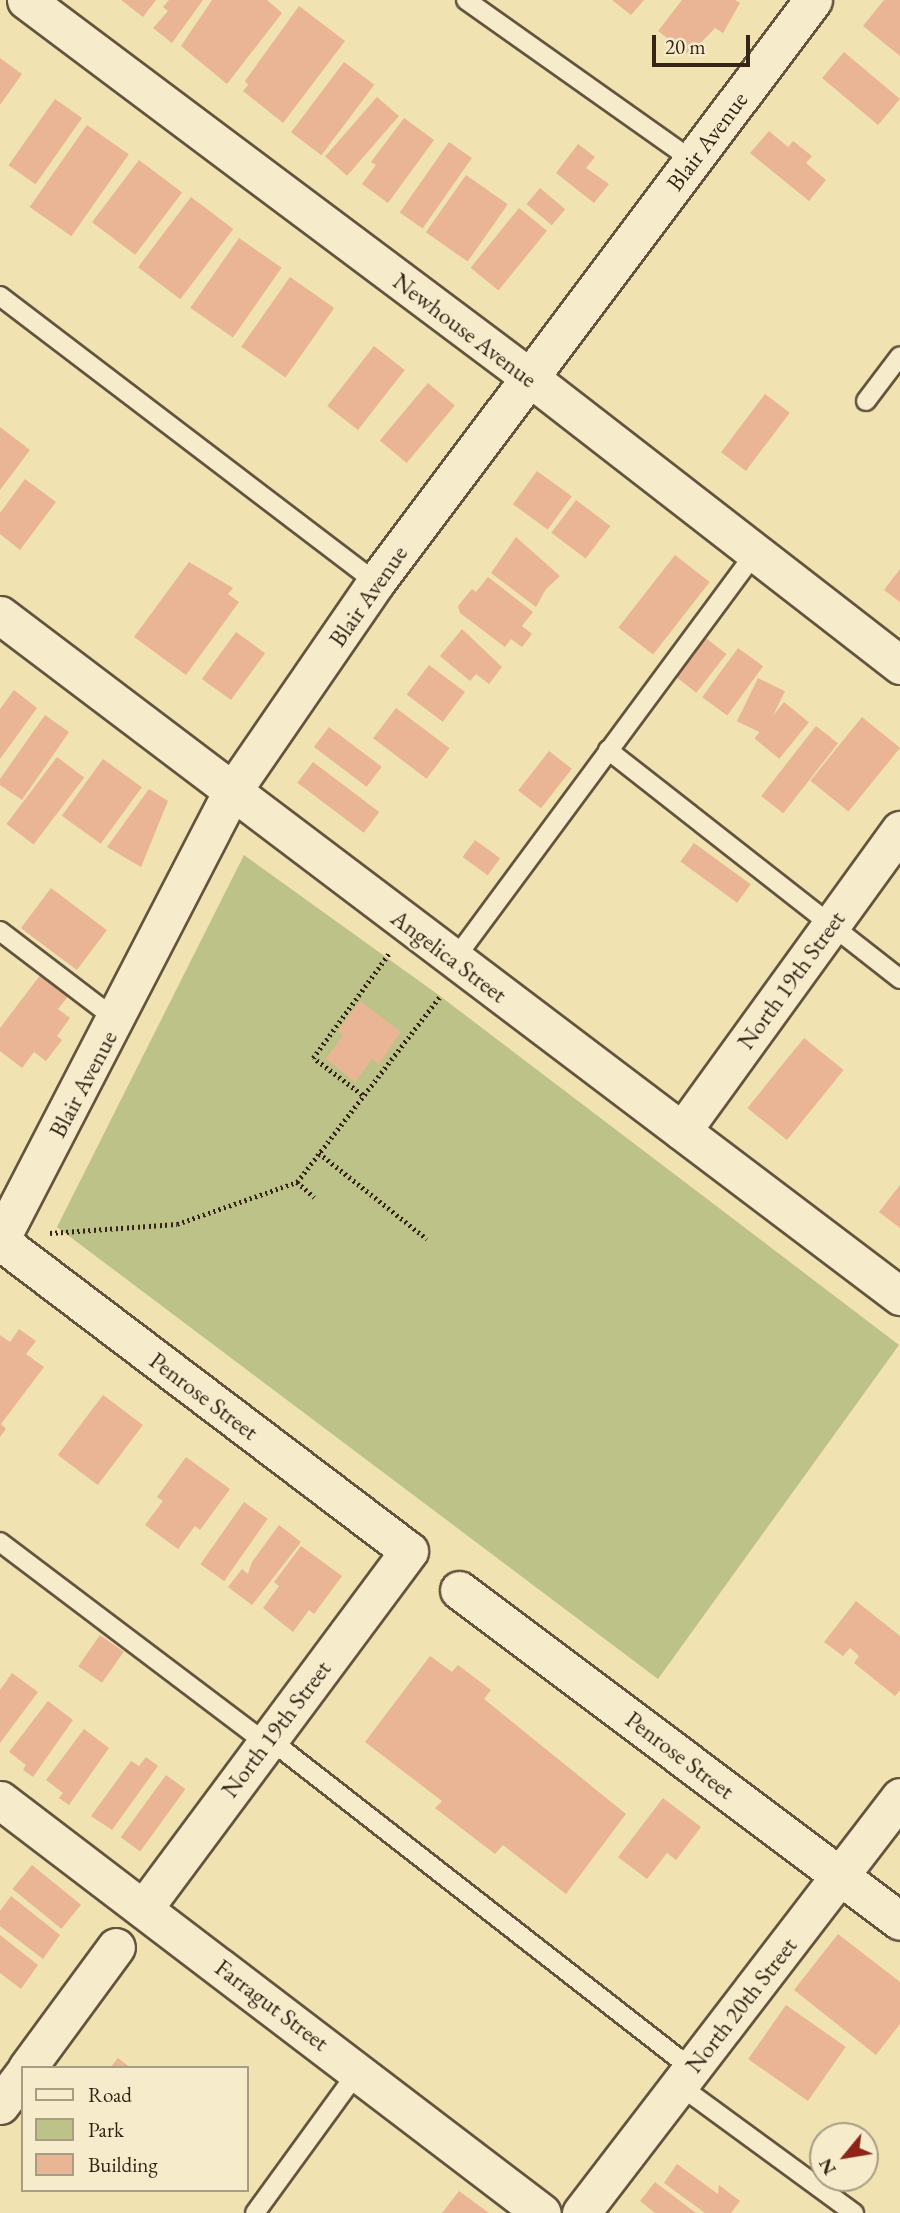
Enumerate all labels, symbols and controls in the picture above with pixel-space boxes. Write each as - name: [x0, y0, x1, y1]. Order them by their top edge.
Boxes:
- scale bar: [655, 21, 753, 65]
- text: 20 m: [665, 33, 706, 60]
- street label: Blair Avenue: [660, 86, 754, 196]
- street label: Newhouse Avenue: [387, 267, 543, 393]
- street label: Blair Avenue: [323, 540, 413, 652]
- street label: Angelica Street: [386, 903, 512, 1009]
- street label: North 19th Street: [731, 905, 851, 1055]
- street label: Blair Avenue: [43, 1026, 123, 1142]
- street label: Penrose Street: [144, 1346, 264, 1446]
- street label: North 19th Street: [215, 1655, 337, 1803]
- street label: Penrose Street: [620, 1705, 740, 1805]
- street label: North 20th Street: [679, 1931, 803, 2079]
- street label: Farragut Street: [209, 1953, 335, 2057]
- legend: [21, 2066, 248, 2192]
- text: Road: [88, 2081, 132, 2108]
- text: Park: [88, 2116, 124, 2143]
- north arrow: [809, 2122, 879, 2192]
- text: Building: [88, 2151, 158, 2178]
- text: N: [812, 2154, 842, 2180]

